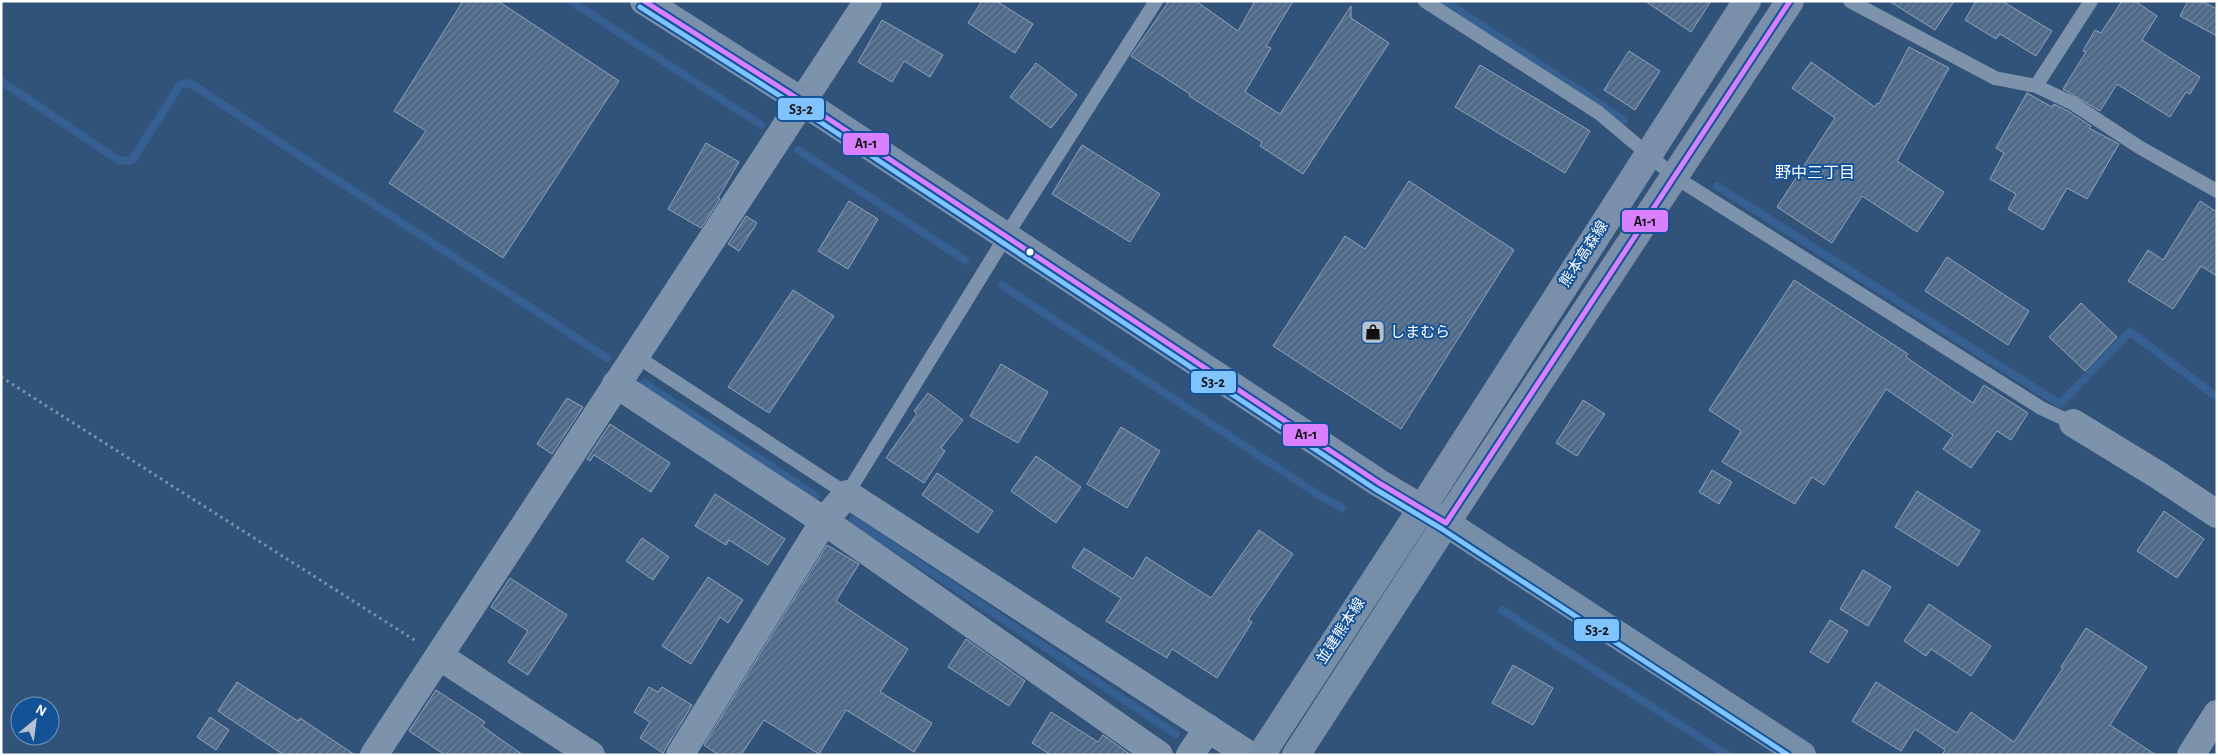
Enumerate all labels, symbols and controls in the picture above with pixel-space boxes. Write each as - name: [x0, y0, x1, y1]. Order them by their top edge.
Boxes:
- line badge: S3-2: [777, 97, 825, 121]
- text: S3-2: [789, 103, 813, 117]
- line badge: A1-1: [842, 132, 890, 156]
- text: A1-1: [855, 137, 877, 151]
- district label: 野中三丁目: [1775, 164, 1855, 181]
- line badge: A1-1: [1621, 209, 1669, 233]
- text: A1-1: [1634, 215, 1656, 229]
- street label: 熊本高森線: [1556, 218, 1611, 290]
- unlabelled marker: [1025, 247, 1035, 257]
- shop icon: しまむら: [1360, 319, 1386, 345]
- place label: しまむら: [1390, 324, 1450, 340]
- line badge: S3-2: [1190, 370, 1237, 394]
- text: S3-2: [1201, 376, 1225, 390]
- line badge: A1-1: [1282, 423, 1329, 447]
- text: A1-1: [1295, 428, 1317, 442]
- street label: 並建熊本線: [1313, 595, 1368, 667]
- line badge: S3-2: [1573, 618, 1620, 642]
- text: S3-2: [1585, 624, 1609, 638]
- north arrow: [10, 696, 60, 746]
- text: N: [33, 702, 48, 719]

